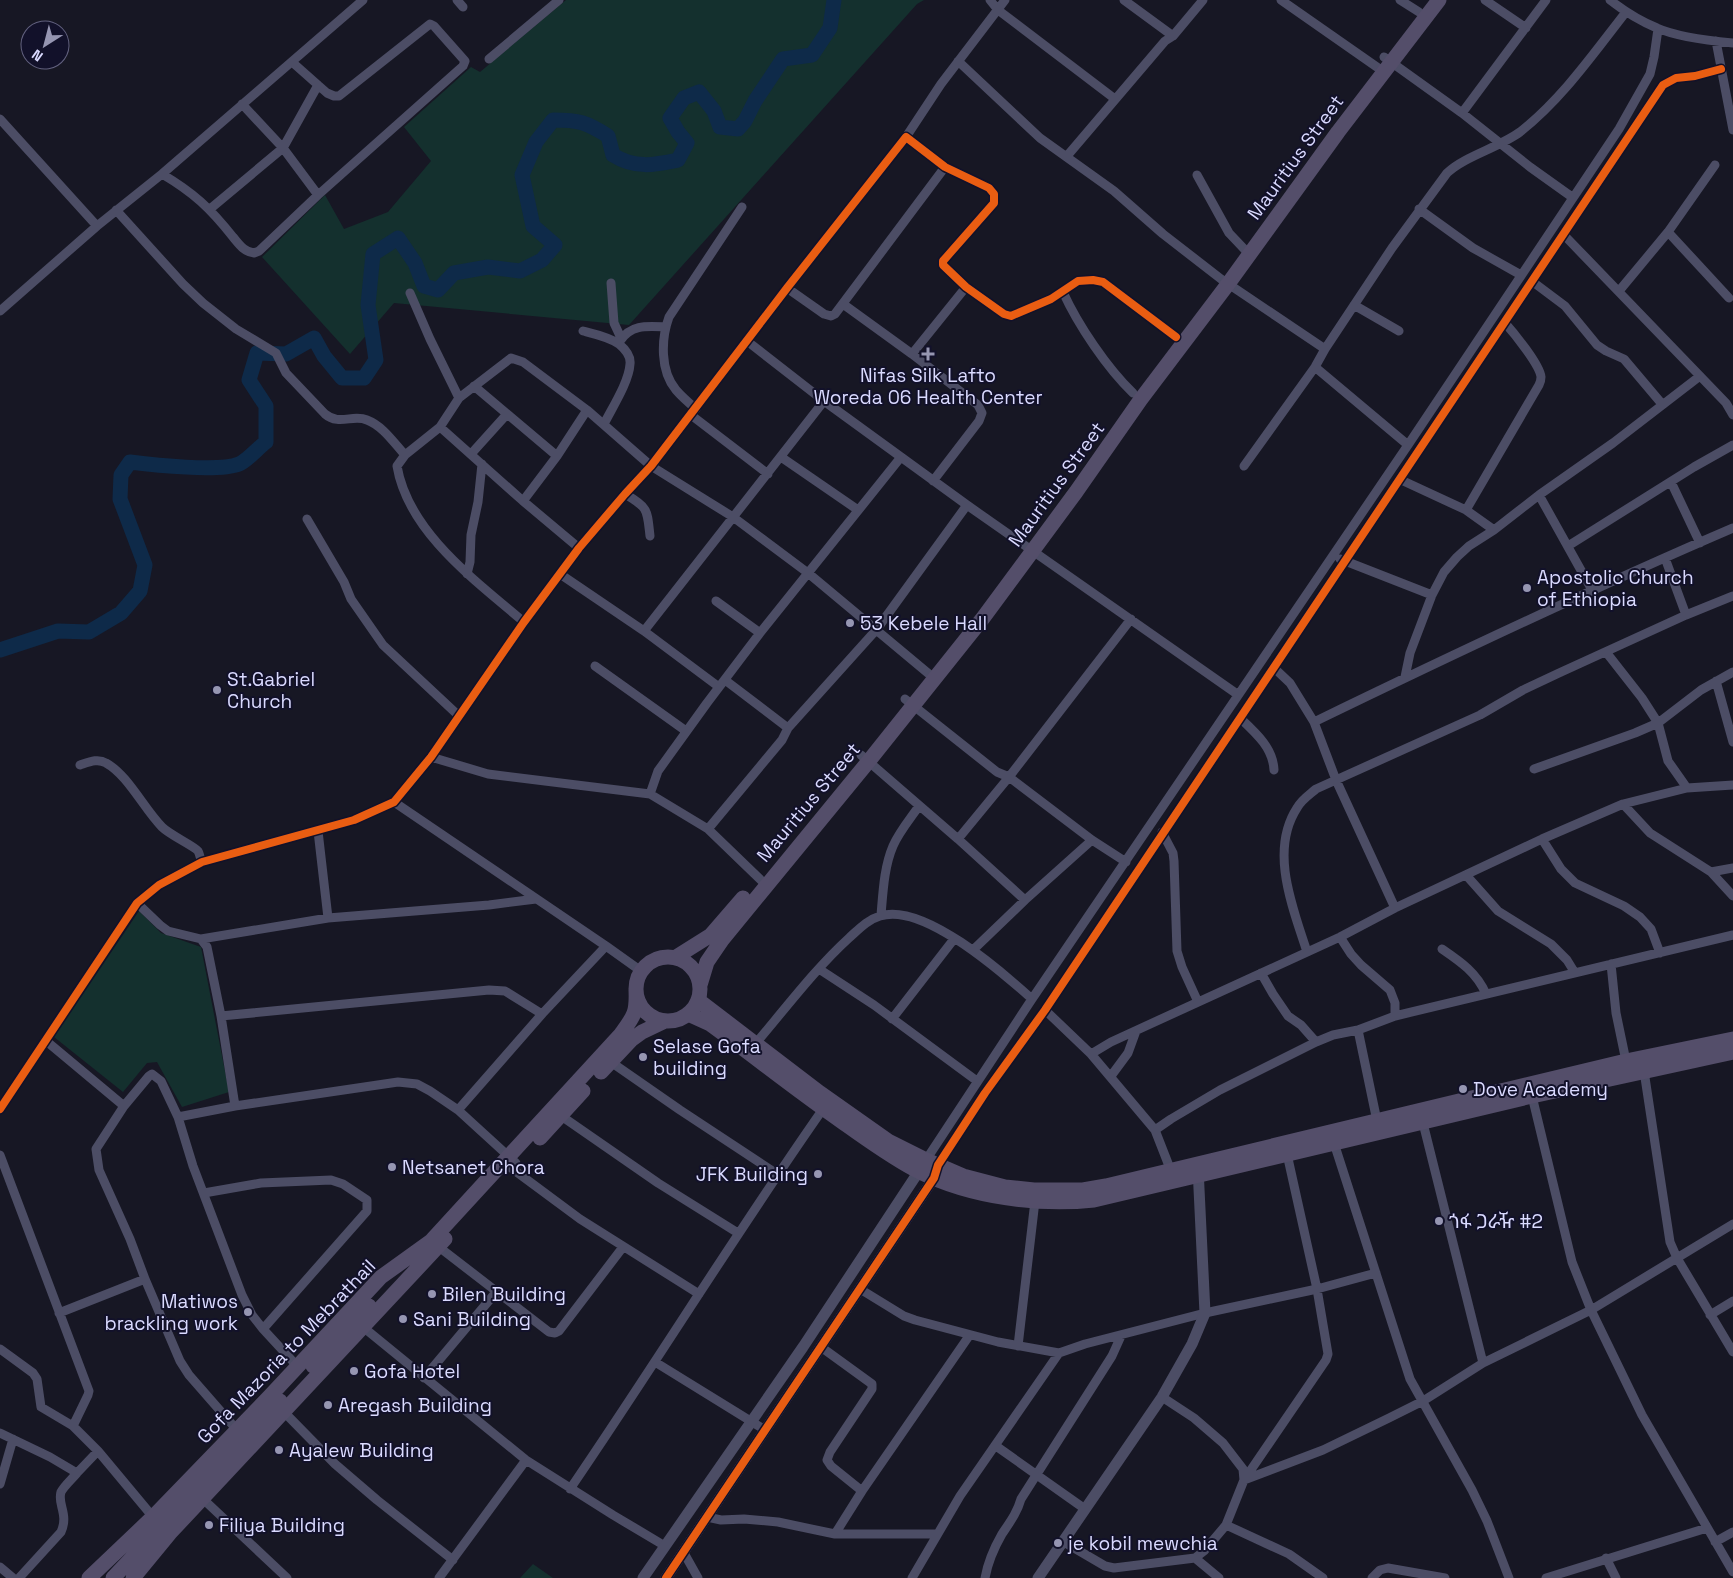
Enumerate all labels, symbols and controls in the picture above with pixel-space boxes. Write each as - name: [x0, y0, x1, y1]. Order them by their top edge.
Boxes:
- north arrow: [20, 20, 70, 70]
- text: N: [28, 45, 46, 66]
- street label: Mauritius Street: [1242, 90, 1349, 225]
- marker: Nifas Silk Lafto Woreda 06 Health Center: [921, 347, 935, 361]
- place label: Nifas Silk Lafto Woreda 06 Health Center: [813, 363, 1043, 410]
- street label: Mauritius Street: [1003, 417, 1110, 552]
- place label: Apostolic Church of Ethiopia: [1537, 565, 1694, 612]
- marker: Apostolic Church of Ethiopia: [1521, 582, 1533, 594]
- place label: 53 Kebele Hall: [860, 611, 987, 636]
- marker: 53 Kebele Hall: [844, 617, 856, 629]
- place label: St.Gabriel Church: [227, 667, 315, 714]
- marker: St.Gabriel Church: [211, 684, 223, 696]
- street label: Mauritius Street: [751, 737, 866, 867]
- place label: Selase Gofa building: [653, 1034, 761, 1081]
- marker: Selase Gofa building: [637, 1051, 649, 1063]
- place label: Dove Academy: [1473, 1077, 1608, 1102]
- marker: Dove Academy: [1457, 1083, 1469, 1095]
- place label: Netsanet Chora: [402, 1155, 545, 1180]
- marker: Netsanet Chora: [386, 1161, 398, 1173]
- place label: JFK Building: [696, 1162, 808, 1187]
- marker: JFK Building: [812, 1168, 824, 1180]
- place label: ጎፋ ጋራዥ #2: [1449, 1209, 1543, 1234]
- marker: ጎፋ ጋራዥ #2: [1433, 1215, 1445, 1227]
- street label: Gofa Mazoria to Mebrathail: [192, 1254, 381, 1449]
- place label: Bilen Building: [442, 1282, 566, 1307]
- marker: Bilen Building: [426, 1288, 438, 1300]
- place label: Matiwos brackling work: [104, 1289, 238, 1336]
- marker: Matiwos brackling work: [242, 1306, 254, 1318]
- place label: Sani Building: [413, 1307, 531, 1332]
- marker: Sani Building: [397, 1313, 409, 1325]
- place label: Gofa Hotel: [364, 1359, 460, 1384]
- marker: Gofa Hotel: [348, 1365, 360, 1377]
- place label: Aregash Building: [338, 1393, 492, 1418]
- marker: Aregash Building: [322, 1399, 334, 1411]
- place label: Ayalew Building: [289, 1438, 434, 1463]
- marker: Ayalew Building: [273, 1444, 285, 1456]
- place label: Filiya Building: [219, 1513, 345, 1538]
- marker: Filiya Building: [203, 1519, 215, 1531]
- place label: je kobil mewchia: [1067, 1531, 1218, 1556]
- marker: je kobil mewchia: [1052, 1537, 1064, 1549]

